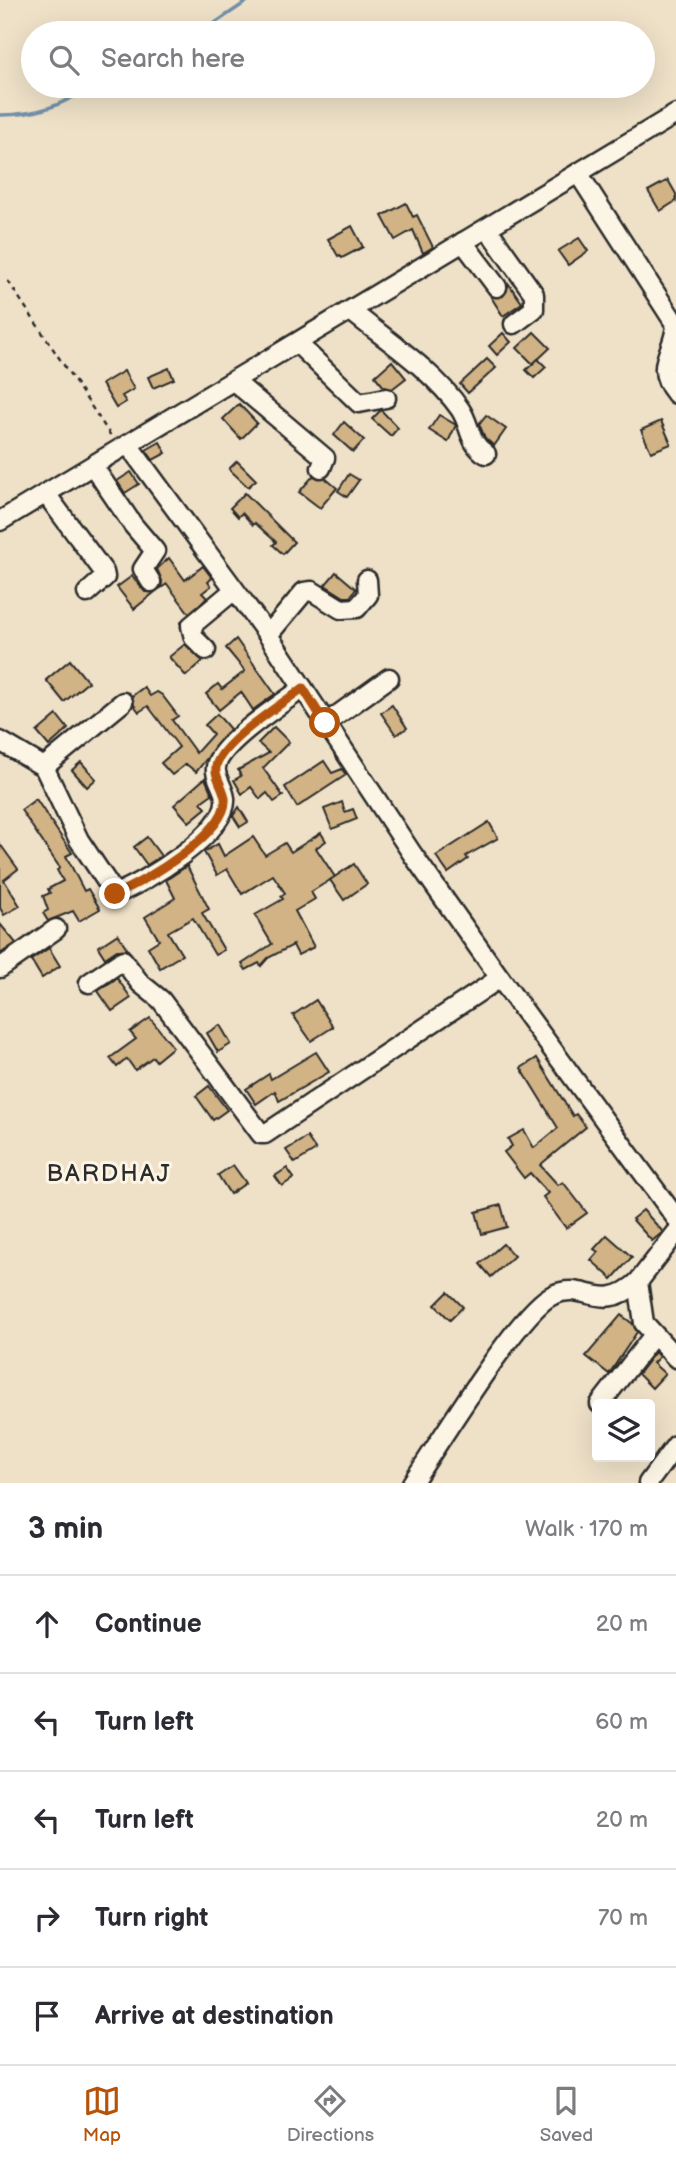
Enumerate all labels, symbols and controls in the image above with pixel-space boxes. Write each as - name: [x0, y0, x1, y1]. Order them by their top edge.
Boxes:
- search box: [21, 21, 655, 98]
- icon: search: [45, 41, 83, 79]
- text: Search here: [101, 44, 245, 75]
- route start: [309, 707, 340, 738]
- route end: [99, 878, 130, 909]
- district label: BARDHAJ: [47, 1159, 171, 1188]
- map controls: [592, 1399, 655, 1462]
- button: layers: [592, 1399, 655, 1462]
- text: 3 min: [28, 1511, 103, 1547]
- text: Walk · 170 m: [525, 1515, 648, 1543]
- icon: ahead: [28, 1605, 66, 1643]
- text: Continue: [95, 1609, 202, 1640]
- text: 20 m: [596, 1610, 648, 1638]
- icon: left: [28, 1703, 66, 1741]
- text: Turn left: [95, 1707, 194, 1738]
- text: 60 m: [595, 1708, 648, 1736]
- icon: left: [28, 1801, 66, 1839]
- text: Turn left: [95, 1805, 194, 1836]
- text: 20 m: [596, 1806, 648, 1834]
- icon: right: [28, 1899, 66, 1937]
- text: Turn right: [95, 1903, 208, 1934]
- text: 70 m: [598, 1904, 648, 1932]
- icon: arrive: [28, 1997, 66, 2035]
- text: Arrive at destination: [95, 2001, 334, 2032]
- tab: Map: [83, 2082, 121, 2147]
- tab: Directions: [287, 2082, 374, 2147]
- tab: Saved: [540, 2082, 593, 2147]

